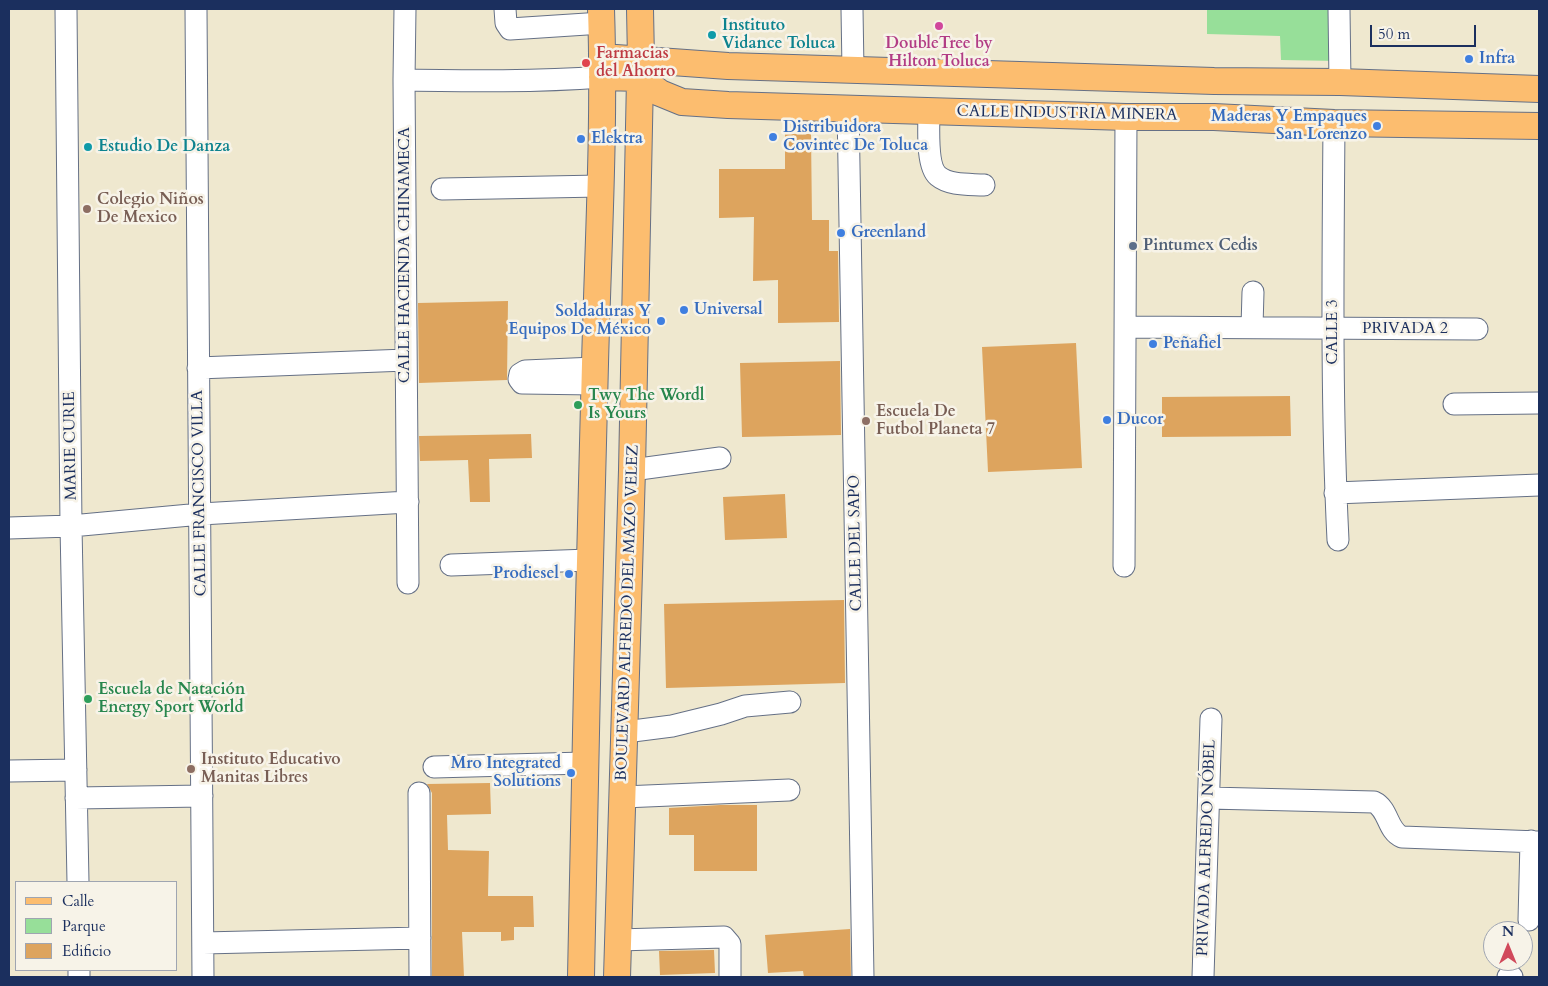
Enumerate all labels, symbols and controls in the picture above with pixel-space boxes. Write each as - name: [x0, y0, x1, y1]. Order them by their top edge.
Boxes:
- scale bar: [1373, 15, 1479, 47]
- place label: Instituto Vidance Toluca: [722, 16, 835, 54]
- marker: DoubleTree by Hilton Toluca: [933, 20, 945, 32]
- text: 50 m: [1378, 24, 1410, 44]
- marker: Instituto Vidance Toluca: [706, 29, 718, 41]
- place label: DoubleTree by Hilton Toluca: [885, 34, 993, 72]
- place label: Farmacias del Ahorro: [596, 44, 675, 82]
- place label: Infra: [1479, 49, 1515, 69]
- marker: Infra: [1463, 53, 1475, 65]
- marker: Farmacias del Ahorro: [580, 57, 592, 69]
- street label: CALLE INDUSTRIA MINERA: [956, 102, 1178, 126]
- place label: Maderas Y Empaques San Lorenzo: [1211, 107, 1367, 145]
- place label: Distribuidora Covintec De Toluca: [783, 118, 928, 156]
- marker: Maderas Y Empaques San Lorenzo: [1371, 120, 1383, 132]
- street label: CALLE HACIENDA CHINAMECA: [395, 127, 415, 383]
- place label: Elektra: [591, 129, 643, 149]
- marker: Distribuidora Covintec De Toluca: [767, 131, 779, 143]
- marker: Elektra: [575, 133, 587, 145]
- place label: Estudio De Danza: [98, 137, 230, 157]
- marker: Estudio De Danza: [82, 141, 94, 153]
- place label: Colegio Niños De Mexico: [97, 190, 204, 228]
- marker: Colegio Niños De Mexico: [81, 203, 93, 215]
- place label: Greenland: [851, 223, 926, 243]
- marker: Greenland: [835, 227, 847, 239]
- place label: Pintumex Cedis: [1143, 236, 1258, 256]
- marker: Pintumex Cedis: [1127, 240, 1139, 252]
- street label: CALLE 3: [1323, 299, 1343, 365]
- place label: Universal: [694, 300, 763, 320]
- place label: Soldaduras Y Equipos De México: [508, 302, 651, 340]
- marker: Universal: [678, 304, 690, 316]
- marker: Soldaduras Y Equipos De México: [655, 315, 667, 327]
- street label: PRIVADA 2: [1362, 319, 1448, 339]
- place label: Peñafiel: [1163, 334, 1221, 354]
- marker: Peñafiel: [1147, 338, 1159, 350]
- place label: Twy The Wordl Is Yours: [588, 386, 704, 424]
- street label: CALLE FRANCISCO VILLA: [189, 390, 211, 596]
- street label: MARIE CURIE: [60, 391, 82, 501]
- marker: Twy The Wordl Is Yours: [572, 399, 584, 411]
- place label: Escuela De Futbol Planeta 7: [876, 402, 995, 440]
- place label: Ducor: [1117, 410, 1163, 430]
- marker: Ducor: [1101, 414, 1113, 426]
- marker: Escuela De Futbol Planeta 7: [860, 415, 872, 427]
- street label: BOULEVARD ALFREDO DEL MAZO VELEZ: [613, 444, 643, 782]
- street label: CALLE DEL SAPO: [845, 474, 867, 612]
- place label: Prodiesel: [493, 564, 559, 584]
- marker: Prodiesel: [563, 568, 575, 580]
- place label: Escuela de Natación Energy Sport World: [98, 680, 245, 718]
- marker: Escuela de Natación Energy Sport World: [82, 693, 94, 705]
- street label: PRIVADA ALFREDO NÓBEL: [1194, 739, 1220, 957]
- place label: Instituto Educativo Manitas Libres: [201, 750, 341, 788]
- place label: Mro Integrated Solutions: [451, 754, 561, 792]
- marker: Instituto Educativo Manitas Libres: [185, 763, 197, 775]
- marker: Mro Integrated Solutions: [565, 767, 577, 779]
- legend: [15, 881, 178, 971]
- text: Calle: [62, 891, 94, 911]
- text: Parque: [62, 916, 106, 936]
- north arrow: [1483, 921, 1533, 971]
- text: N: [1502, 922, 1514, 941]
- text: Edificio: [62, 941, 111, 961]

